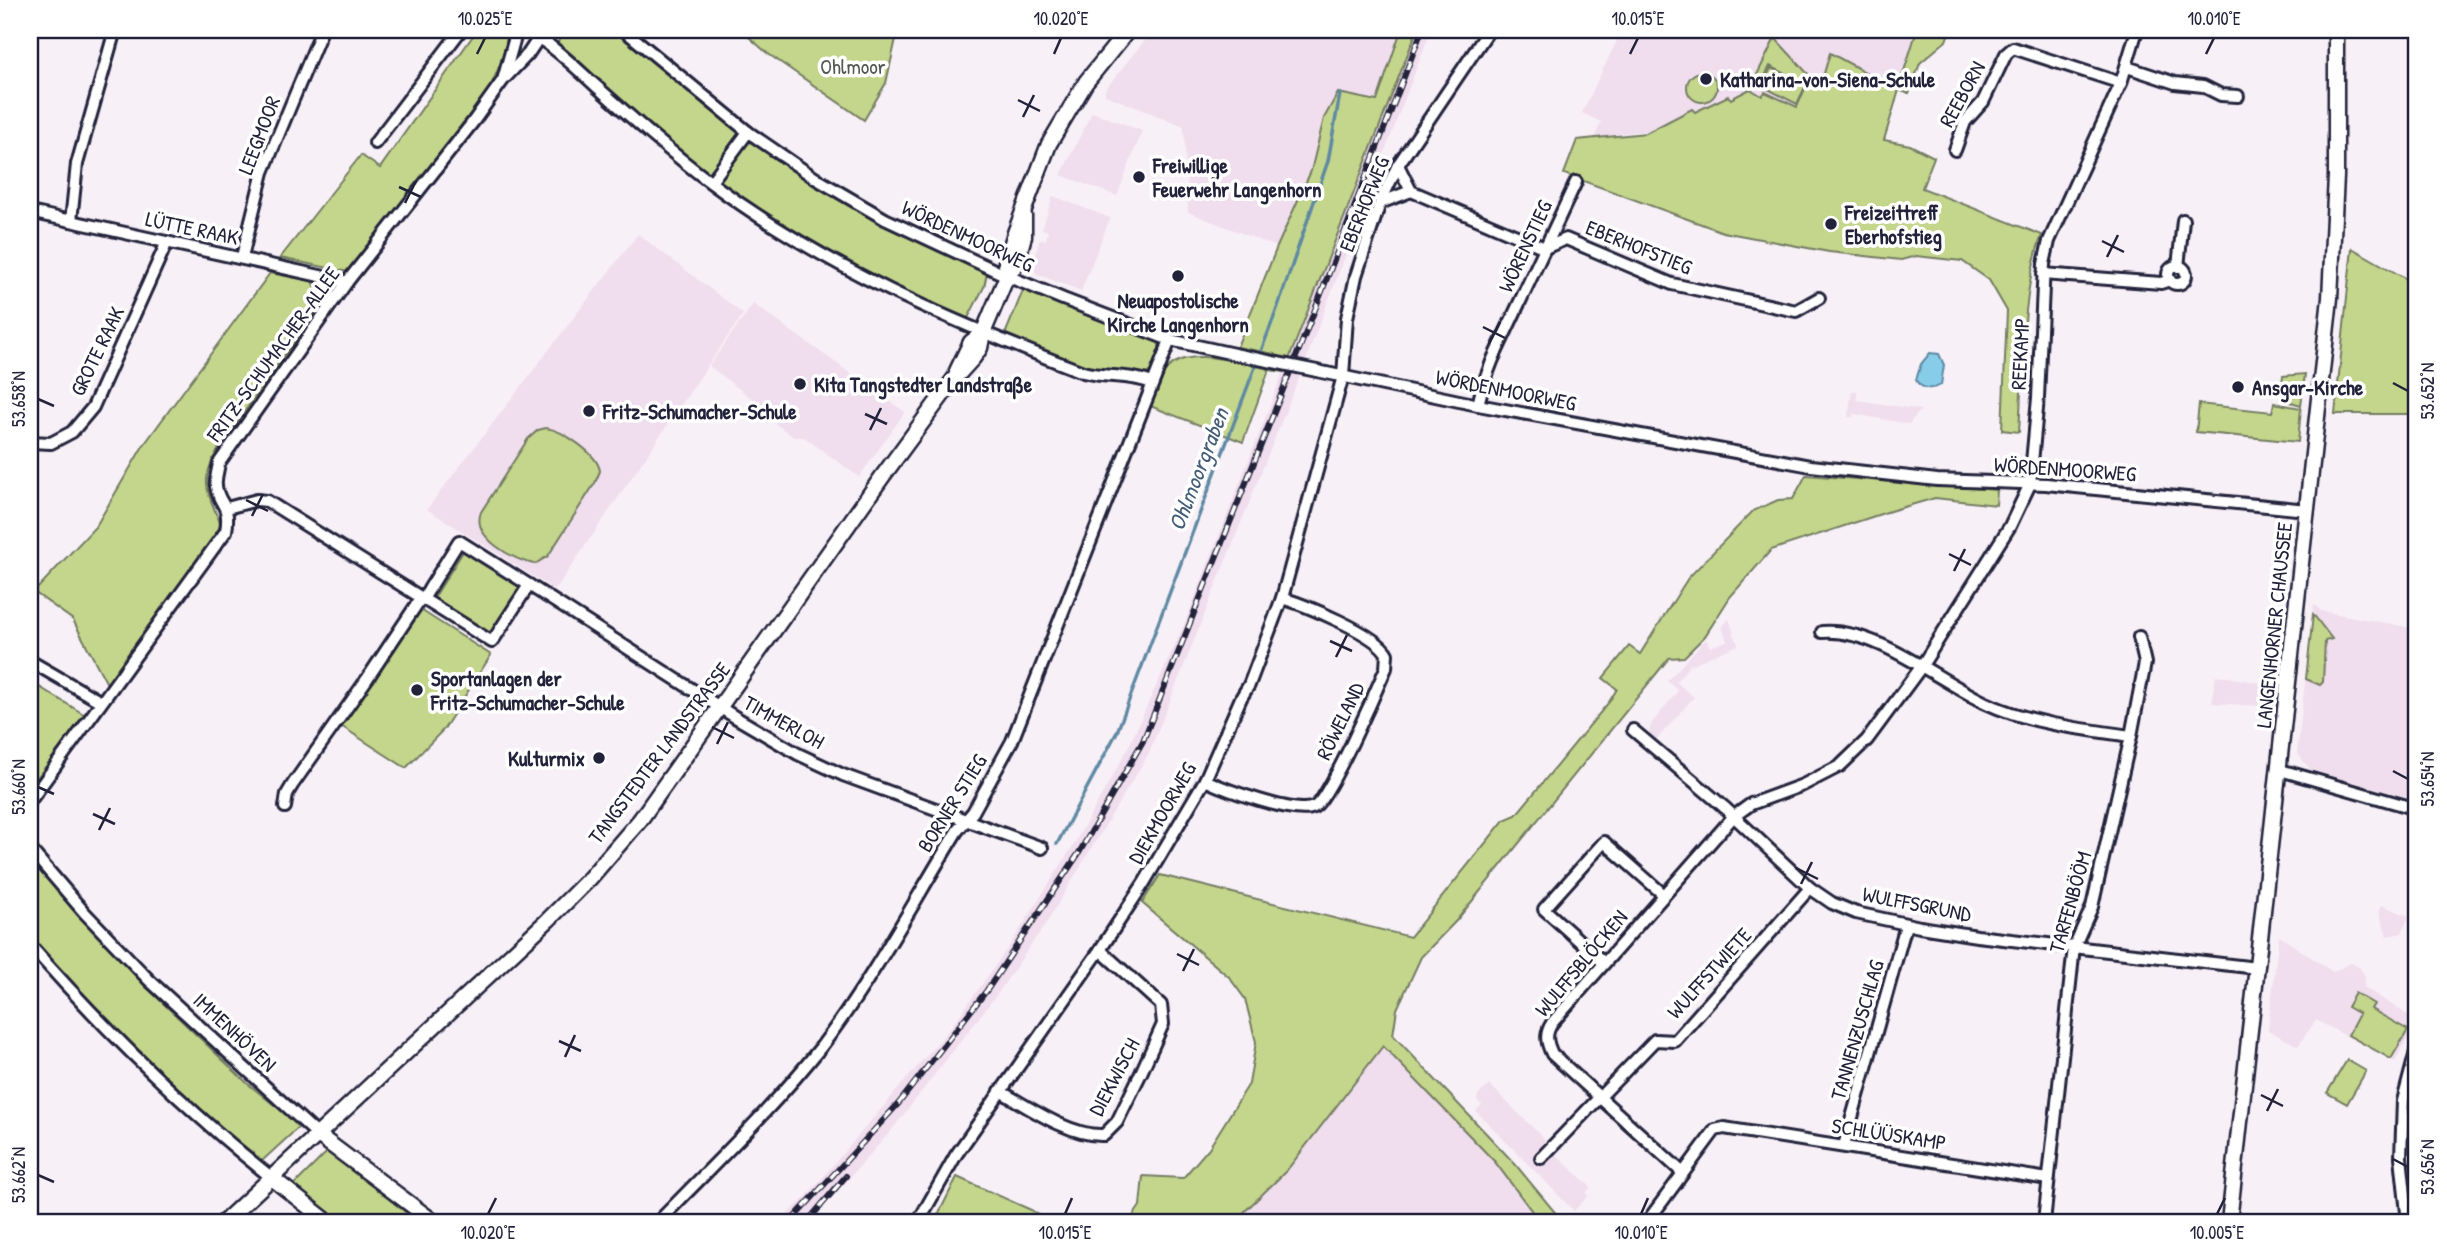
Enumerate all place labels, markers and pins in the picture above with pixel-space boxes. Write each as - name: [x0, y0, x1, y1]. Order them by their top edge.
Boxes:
- place label: Katharina-von-Siena-Schule: [1720, 65, 1936, 94]
- marker: Katharina-von-Siena-Schule: [1698, 71, 1714, 87]
- place label: Freiwillige Feuerwehr Langenhorn: [1152, 151, 1321, 205]
- marker: Freiwillige Feuerwehr Langenhorn: [1131, 169, 1147, 185]
- place label: Freizeittreff Eberhofstieg: [1844, 198, 1942, 252]
- marker: Freizeittreff Eberhofstieg: [1823, 216, 1839, 232]
- marker: Neuapostolische Kirche Langenhorn: [1170, 268, 1186, 284]
- place label: Neuapostolische Kirche Langenhorn: [1107, 286, 1249, 340]
- place label: Kita Tangstedter Landstraße: [814, 370, 1033, 400]
- place label: Ansgar-Kirche: [2252, 373, 2364, 403]
- marker: Kita Tangstedter Landstraße: [792, 376, 808, 392]
- marker: Ansgar-Kirche: [2230, 379, 2246, 395]
- place label: Fritz-Schumacher-Schule: [602, 397, 797, 426]
- marker: Fritz-Schumacher-Schule: [581, 403, 597, 419]
- place label: Sportanlagen der Fritz-Schumacher-Schule: [430, 664, 625, 717]
- marker: Sportanlagen der Fritz-Schumacher-Schule: [409, 682, 425, 698]
- place label: Kulturmix: [508, 744, 585, 773]
- marker: Kulturmix: [591, 750, 607, 766]

